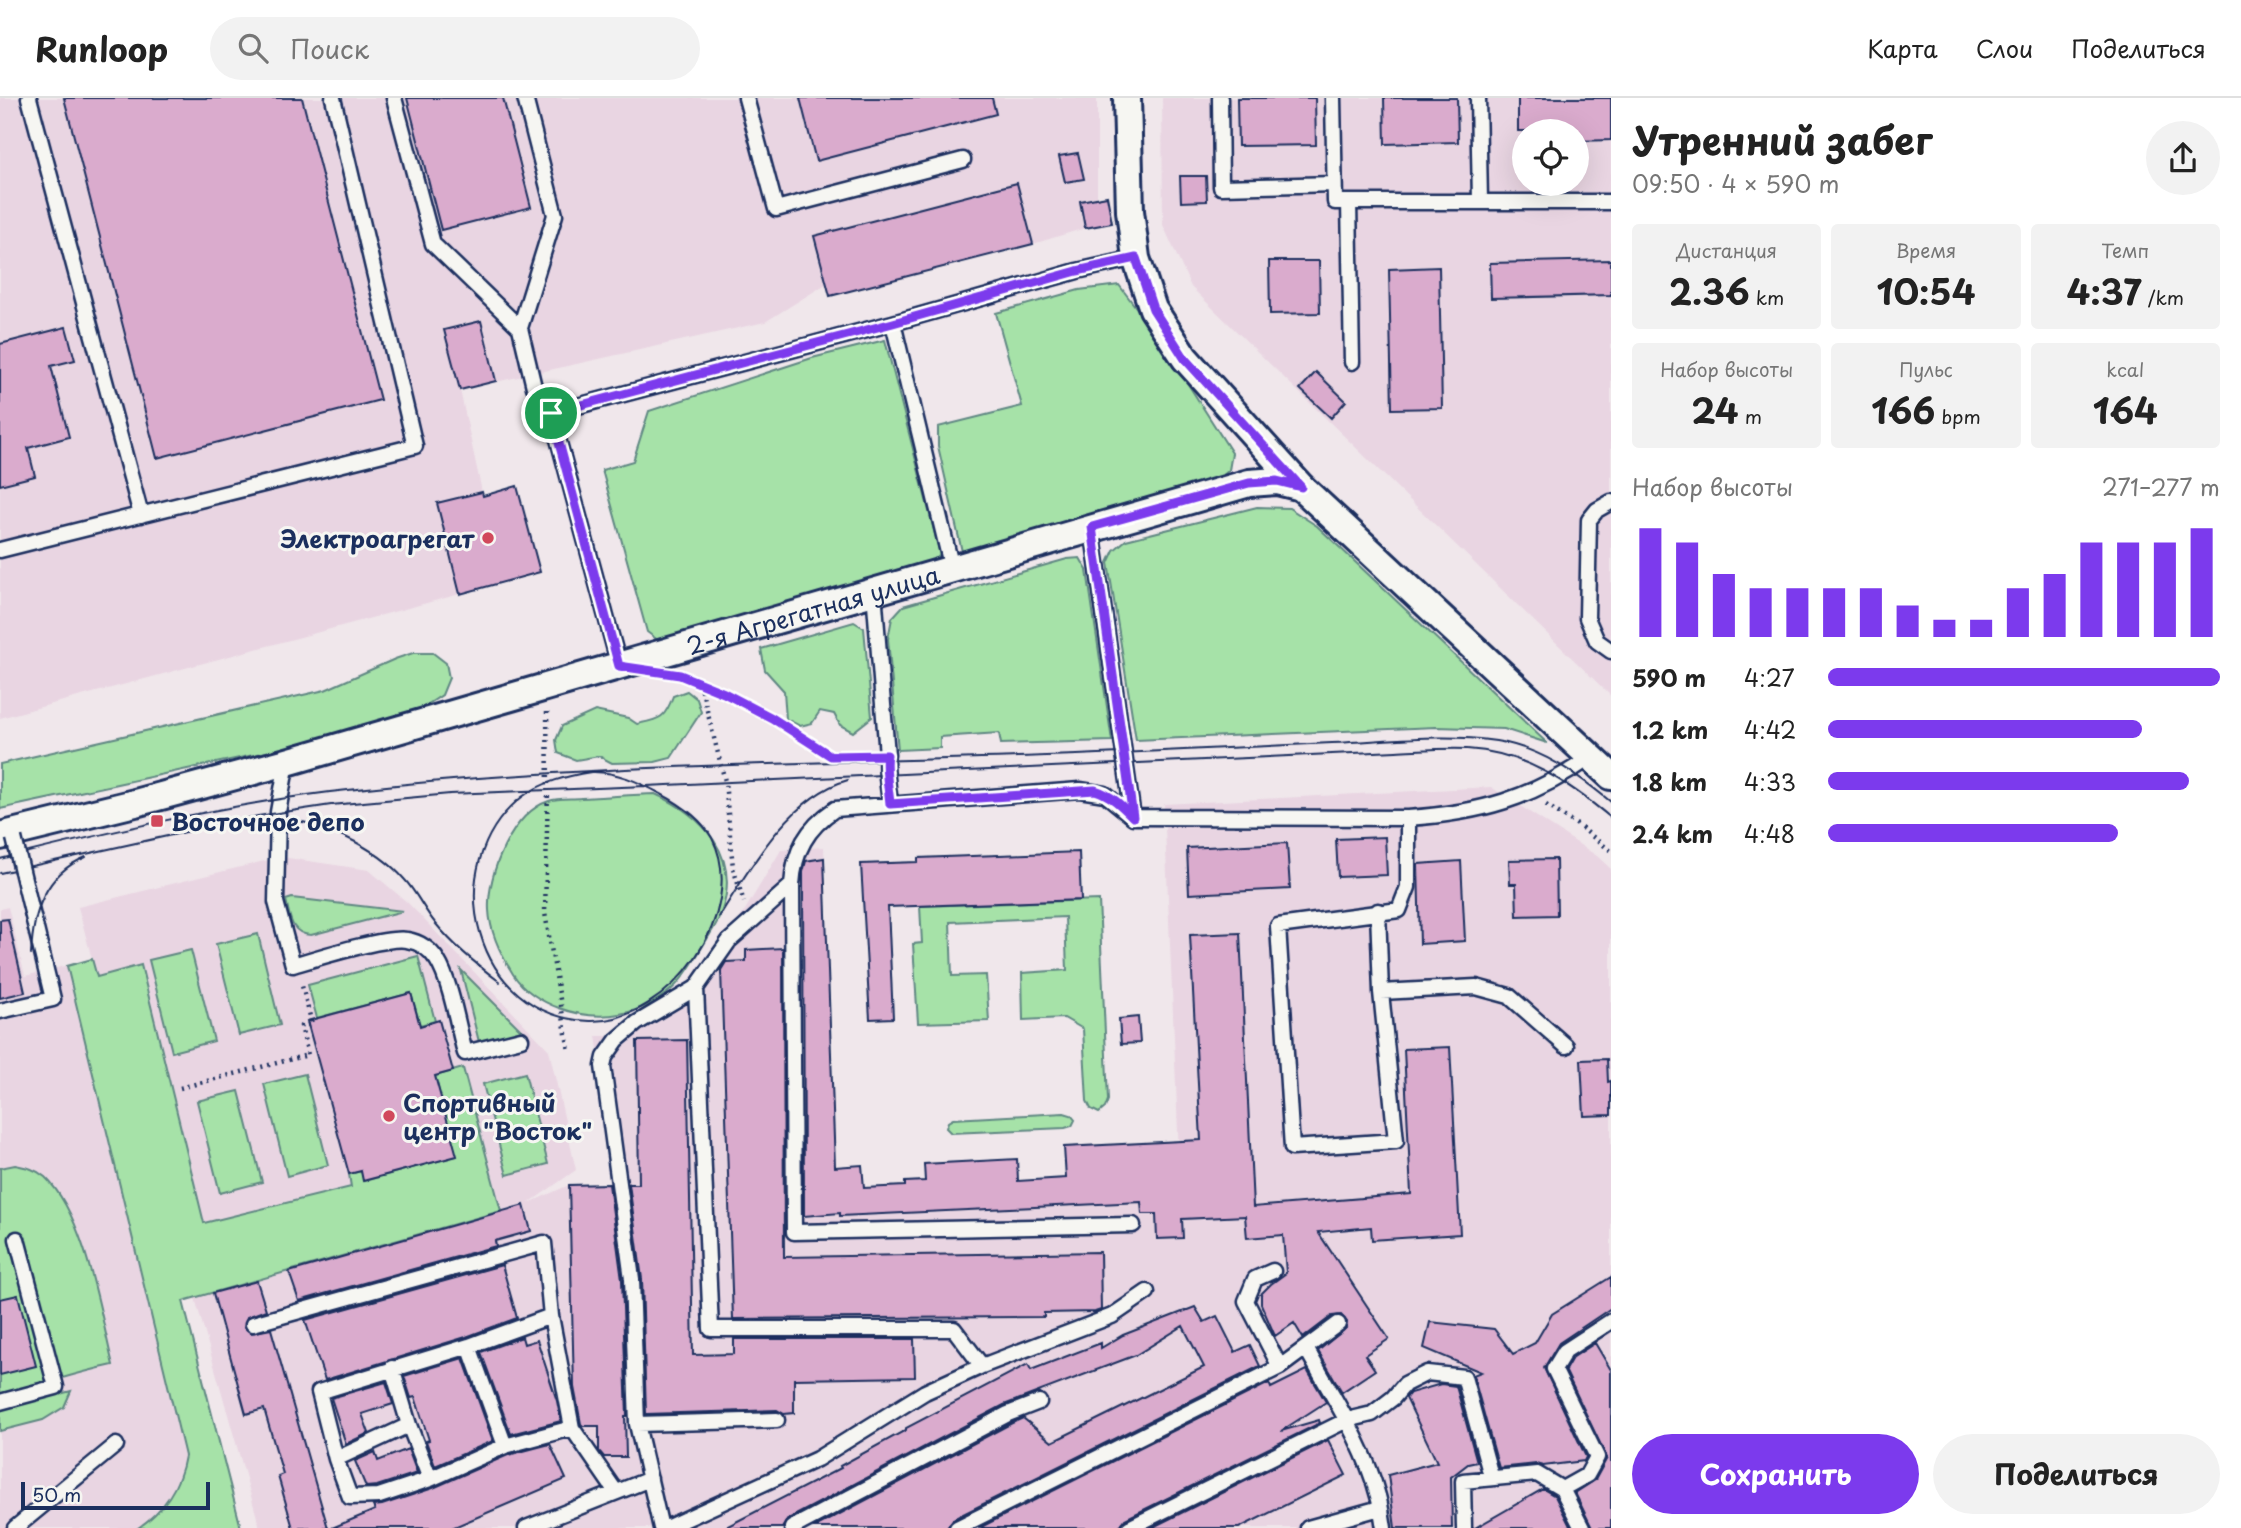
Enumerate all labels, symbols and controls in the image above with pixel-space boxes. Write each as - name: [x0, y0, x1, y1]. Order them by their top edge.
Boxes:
- search box: [210, 17, 700, 80]
- text: Runloop: [35, 23, 168, 73]
- icon: search: [234, 29, 272, 67]
- text: Поиск: [290, 29, 369, 68]
- text: Карта: [1867, 30, 1938, 66]
- text: Слои: [1976, 30, 2033, 66]
- text: Поделиться: [2071, 30, 2206, 66]
- text: Утренний забег: [1632, 111, 1932, 168]
- map controls: [1512, 119, 1589, 196]
- button: locate: [1512, 119, 1589, 196]
- button: share: [2146, 121, 2220, 195]
- text: 09:50 · 4 × 590 m: [1632, 166, 1839, 201]
- text: Дистанция: [1676, 236, 1777, 264]
- text: Время: [1896, 236, 1956, 264]
- text: Темп: [2101, 236, 2149, 264]
- text: 2.36: [1669, 264, 1750, 317]
- text: 10:54: [1876, 264, 1976, 317]
- text: 4:37: [2067, 264, 2142, 317]
- text: km: [1750, 283, 1784, 311]
- text: /km: [2142, 283, 2184, 311]
- text: Набор высоты: [1660, 355, 1793, 383]
- text: Пульс: [1899, 355, 1953, 383]
- text: kcal: [2106, 355, 2144, 383]
- pin: [521, 383, 581, 443]
- text: 24: [1691, 383, 1739, 436]
- text: 166: [1871, 383, 1935, 436]
- text: 164: [2093, 383, 2158, 436]
- icon: arrive: [532, 394, 570, 432]
- text: m: [1739, 402, 1762, 430]
- text: bpm: [1935, 402, 1981, 430]
- text: Набор высоты: [1632, 469, 1793, 504]
- text: 271–277 m: [2102, 469, 2220, 504]
- place label: Электроагрегат: [280, 520, 476, 556]
- marker: Электроагрегат: [480, 530, 496, 546]
- street label: 2-я Агрегатная улица: [682, 556, 944, 663]
- text: 590 m: [1632, 660, 1706, 695]
- text: 4:27: [1744, 660, 1795, 695]
- text: 1.2 km: [1632, 712, 1708, 747]
- text: 4:42: [1744, 712, 1796, 747]
- text: 1.8 km: [1632, 764, 1707, 799]
- text: 4:33: [1744, 764, 1796, 799]
- place label: Восточное депо: [171, 803, 364, 839]
- marker: Восточное депо: [149, 813, 165, 829]
- text: 2.4 km: [1632, 816, 1713, 851]
- text: 4:48: [1744, 816, 1795, 851]
- place label: Спортивный центр "Восток": [403, 1084, 592, 1148]
- marker: Спортивный центр "Восток": [381, 1108, 397, 1124]
- button: Сохранить: [1632, 1434, 1919, 1514]
- button: Поделиться: [1933, 1434, 2220, 1514]
- scale bar: [21, 1479, 210, 1511]
- text: 50 m: [32, 1480, 81, 1508]

